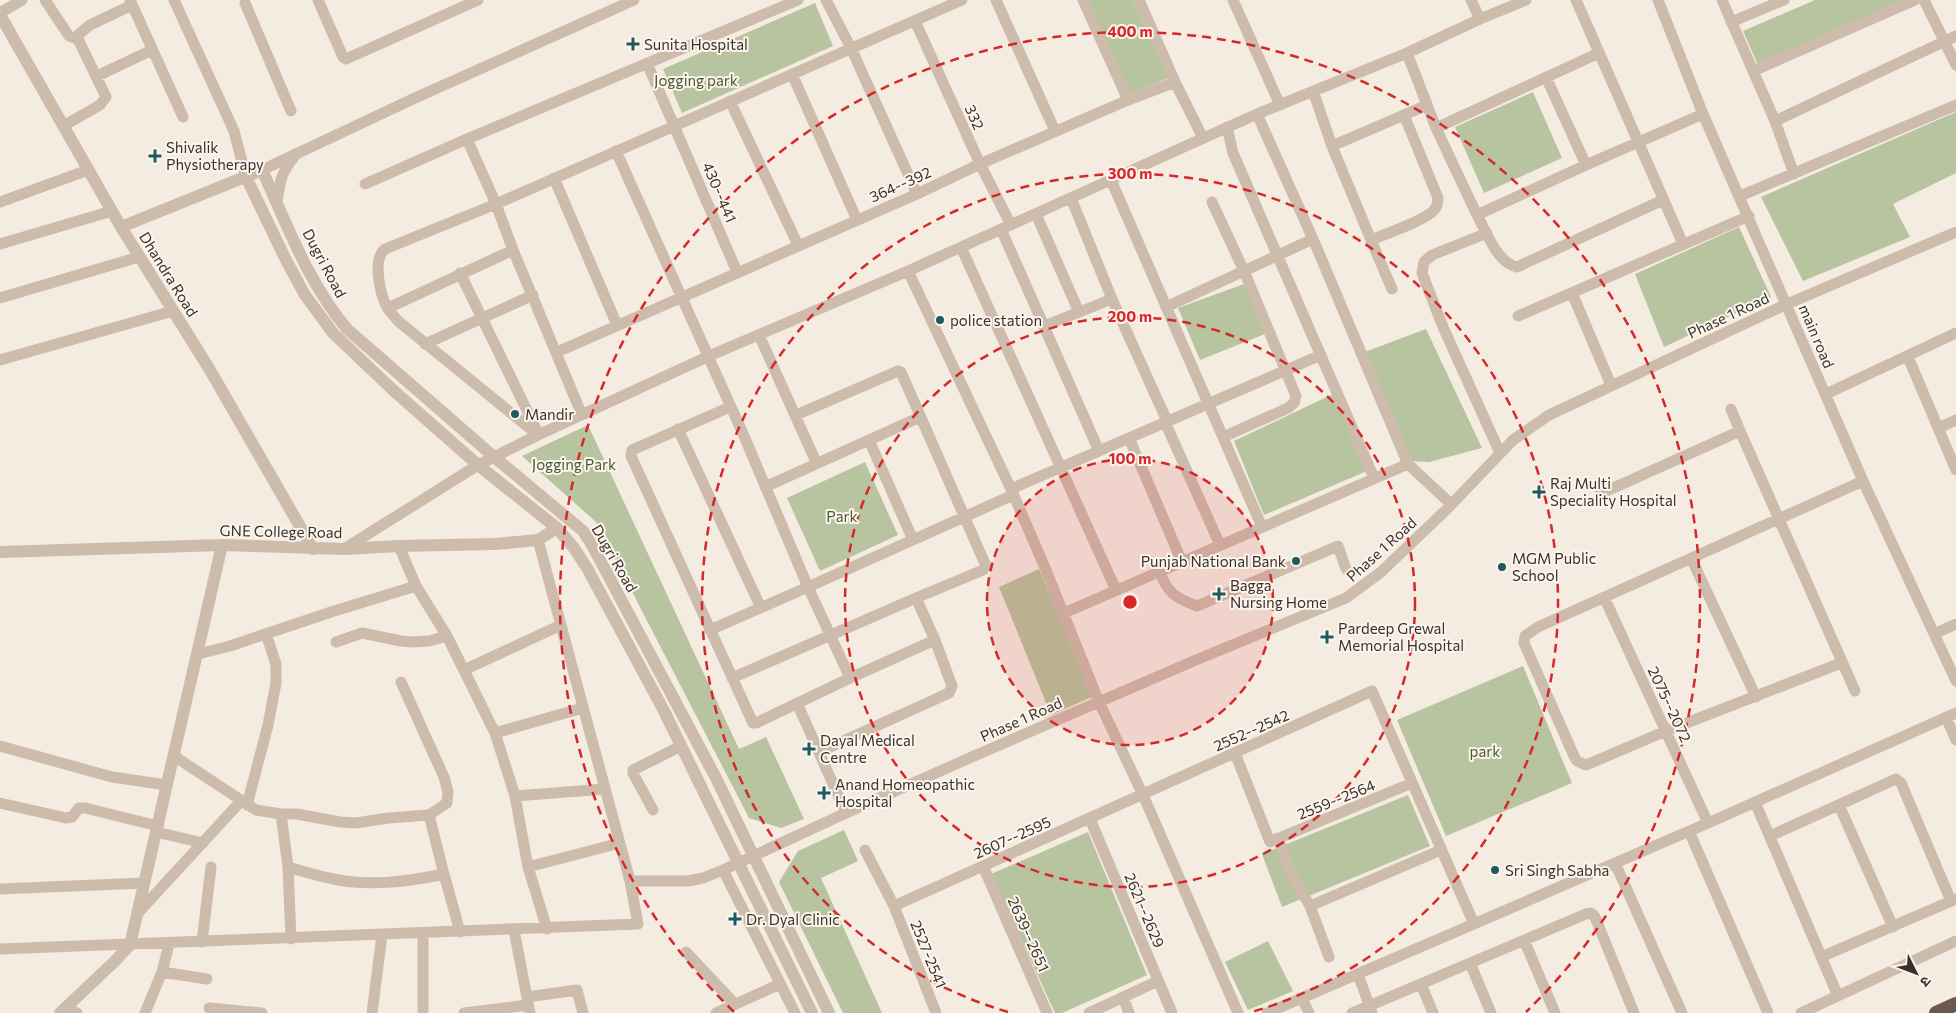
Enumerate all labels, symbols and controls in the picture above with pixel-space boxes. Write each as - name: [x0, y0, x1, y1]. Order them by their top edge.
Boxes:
- text: 400 m: [1107, 22, 1153, 40]
- place label: Sunita Hospital: [644, 35, 748, 53]
- marker: Sunita Hospital: [626, 37, 640, 51]
- park label: Jogging park: [654, 71, 738, 89]
- street label: 332: [962, 102, 988, 132]
- place label: Shivalik Physiotherapy: [166, 138, 264, 173]
- marker: Shivalik Physiotherapy: [148, 149, 162, 163]
- street label: 430--441: [699, 159, 741, 225]
- street label: 364--392: [867, 163, 933, 205]
- text: 300 m: [1108, 164, 1152, 182]
- street label: Dugri Road: [299, 226, 351, 300]
- street label: Dhandra Road: [136, 228, 202, 320]
- street label: Phase 1 Road: [1684, 288, 1772, 342]
- street label: main road: [1796, 301, 1838, 371]
- text: 200 m: [1108, 307, 1152, 325]
- place label: police station: [950, 311, 1042, 329]
- marker: police station: [934, 314, 946, 326]
- place label: Mandir: [525, 405, 574, 423]
- marker: Mandir: [509, 408, 521, 420]
- text: 100 m: [1109, 449, 1151, 467]
- park label: Jogging Park: [532, 455, 616, 473]
- place label: Raj Multi Speciality Hospital: [1550, 474, 1677, 509]
- marker: Raj Multi Speciality Hospital: [1532, 485, 1546, 499]
- park label: Park: [826, 507, 858, 525]
- street label: Phase 1 Road: [1342, 513, 1420, 585]
- street label: GNE College Road: [220, 521, 342, 541]
- street label: Dugri Road: [588, 521, 642, 595]
- place label: MGM Public School: [1512, 549, 1596, 584]
- place label: Punjab National Bank: [1141, 552, 1286, 570]
- marker: Punjab National Bank: [1290, 555, 1302, 567]
- marker: MGM Public School: [1496, 561, 1508, 573]
- place label: Bagga Nursing Home: [1230, 576, 1327, 611]
- marker: Bagga Nursing Home: [1212, 587, 1226, 601]
- centre of rings: [1121, 593, 1139, 611]
- place label: Pardeep Grewal Memorial Hospital: [1338, 619, 1464, 654]
- marker: Pardeep Grewal Memorial Hospital: [1320, 630, 1334, 644]
- street label: 2075--2072: [1645, 663, 1695, 745]
- street label: Phase 1 Road: [977, 693, 1065, 745]
- street label: 2552--2542: [1211, 705, 1291, 755]
- place label: Dayal Medical Centre: [820, 731, 915, 766]
- marker: Dayal Medical Centre: [802, 742, 816, 756]
- park label: park: [1470, 742, 1500, 760]
- place label: Anand Homeopathic Hospital: [835, 775, 975, 810]
- street label: 2559--2564: [1294, 775, 1378, 823]
- marker: Anand Homeopathic Hospital: [817, 786, 831, 800]
- street label: 2607--2595: [971, 812, 1053, 862]
- place label: Sri Singh Sabha: [1505, 861, 1609, 879]
- marker: Sri Singh Sabha: [1489, 864, 1501, 876]
- street label: 2621--2629: [1121, 870, 1169, 950]
- street label: 2639--2651: [1004, 894, 1054, 974]
- place label: Dr. Dyal Clinic: [746, 910, 840, 928]
- marker: Dr. Dyal Clinic: [728, 912, 742, 926]
- street label: 2527-2541: [907, 918, 951, 990]
- north arrow: [1891, 948, 1941, 998]
- text: उ: [1916, 973, 1935, 991]

